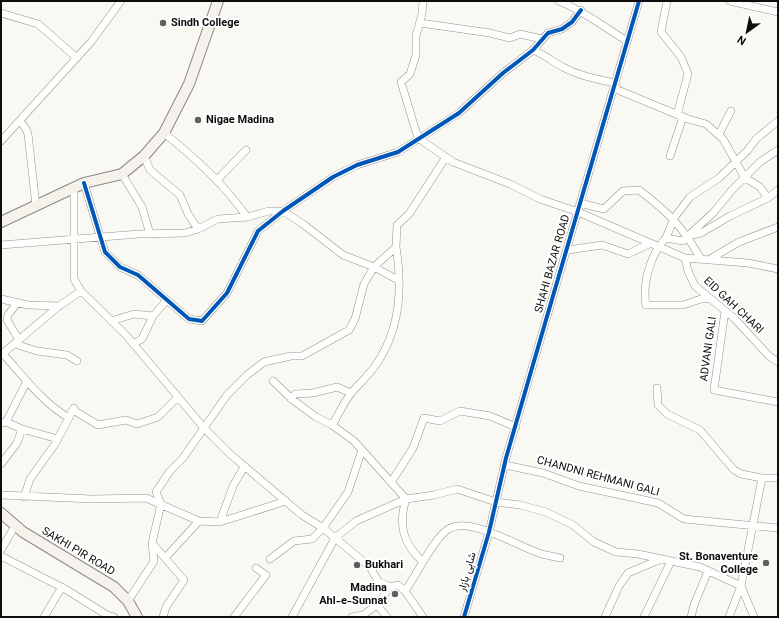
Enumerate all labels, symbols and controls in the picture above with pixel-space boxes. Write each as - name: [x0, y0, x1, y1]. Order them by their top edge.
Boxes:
- north arrow: [727, 12, 767, 52]
- place label: Sindh College: [171, 15, 239, 32]
- marker: Sindh College: [158, 18, 168, 28]
- text: N: [734, 30, 750, 48]
- place label: Nigae Madina: [206, 112, 274, 129]
- marker: Nigae Madina: [193, 115, 203, 125]
- street label: SHAHI BAZAR ROAD: [531, 213, 575, 315]
- street label: EID GAH CHARI: [699, 274, 767, 338]
- street label: ADVANI GALI: [696, 315, 722, 383]
- street label: CHANDNI REHMANI GALI: [535, 452, 661, 502]
- street label: SAKHI PIR ROAD: [38, 523, 118, 581]
- place label: St. Bonaventure College: [679, 549, 758, 579]
- street label: شاہی بازار: [454, 550, 482, 595]
- place label: Bukhari: [365, 557, 403, 574]
- marker: St. Bonaventure College: [761, 558, 771, 568]
- marker: Bukhari: [352, 560, 362, 570]
- place label: Madina Ahl-e-Sunnat: [319, 580, 387, 610]
- marker: Madina Ahl-e-Sunnat: [390, 589, 400, 599]

